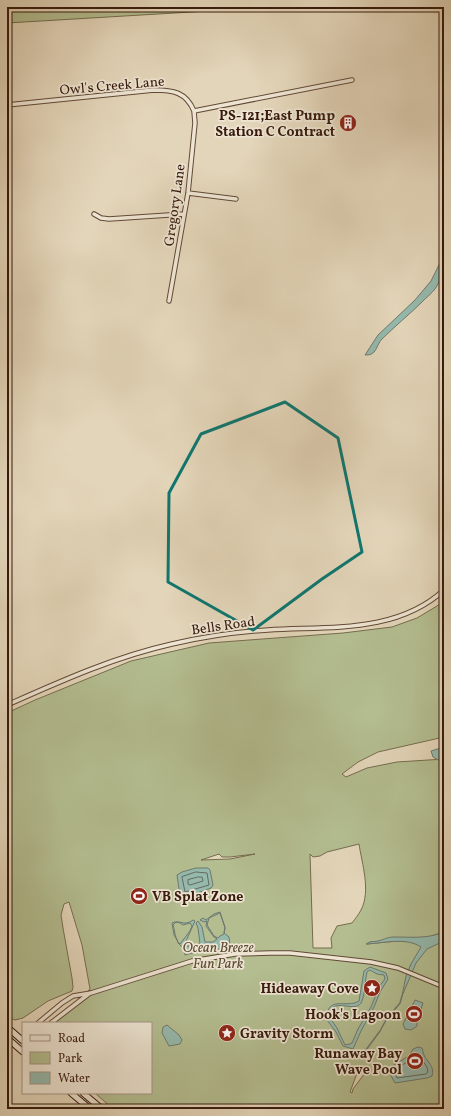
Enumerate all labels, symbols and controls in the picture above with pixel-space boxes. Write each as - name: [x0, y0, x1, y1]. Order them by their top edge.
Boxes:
- street label: Owl's Creek Lane: [59, 72, 166, 101]
- place label: PS-121;East Pump Station C Contract: [215, 107, 335, 142]
- building icon: PS-121;East Pump Station C Contract: [338, 113, 358, 133]
- street label: Gregory Lane: [160, 162, 191, 248]
- street label: Bells Road: [190, 613, 256, 640]
- sports icon: VB Splat Zone: [129, 886, 149, 906]
- place label: VB Splat Zone: [152, 888, 243, 907]
- park label: Ocean Breeze Fun Park: [182, 939, 254, 974]
- place icon: Hideaway Cove: [362, 978, 382, 998]
- place label: Hideaway Cove: [260, 980, 359, 999]
- sports icon: Hook's Lagoon: [404, 1004, 424, 1024]
- place label: Hook's Lagoon: [305, 1006, 401, 1025]
- legend: [22, 1022, 152, 1094]
- place icon: Gravity Storm: [217, 1023, 237, 1043]
- place label: Gravity Storm: [240, 1025, 334, 1044]
- text: Road: [58, 1031, 85, 1047]
- place label: Runaway Bay Wave Pool: [314, 1045, 402, 1080]
- text: Park: [58, 1051, 83, 1067]
- sports icon: Runaway Bay Wave Pool: [405, 1051, 425, 1071]
- text: Water: [58, 1071, 90, 1087]

